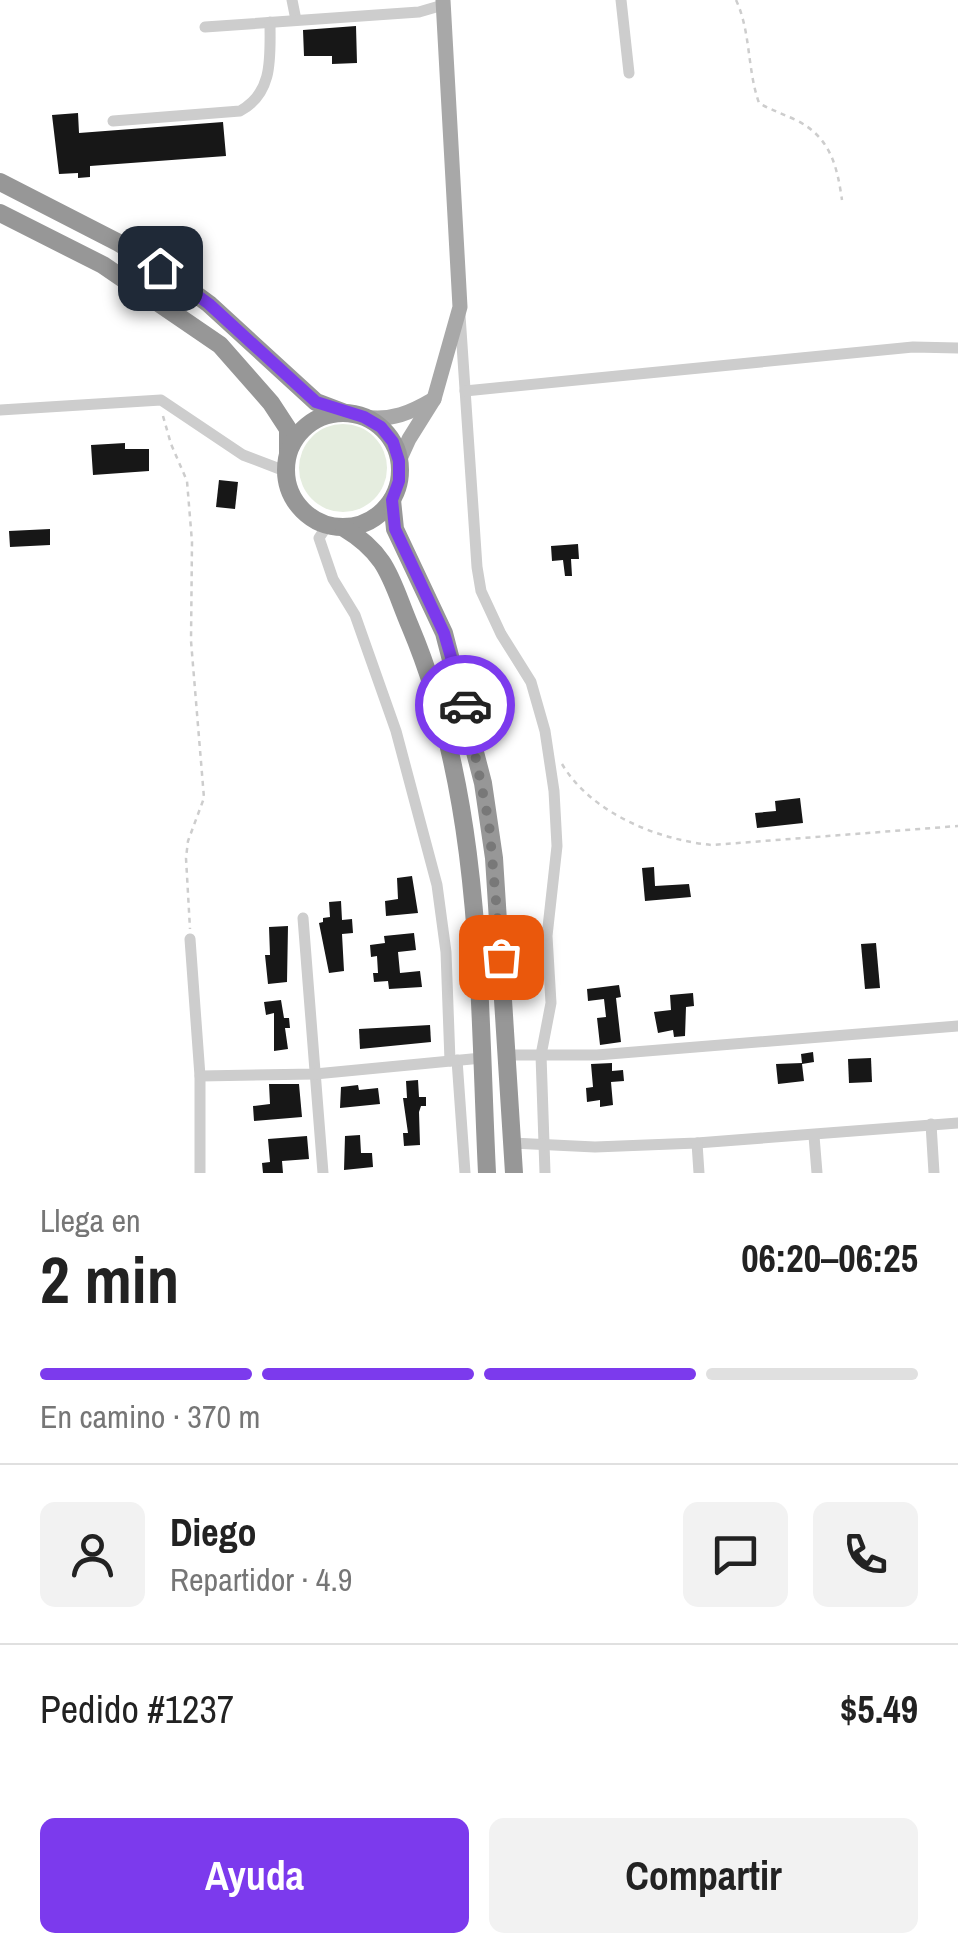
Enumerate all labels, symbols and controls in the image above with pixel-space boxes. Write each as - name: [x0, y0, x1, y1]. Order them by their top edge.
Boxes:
- pin: [118, 226, 203, 311]
- icon: home: [133, 241, 188, 296]
- courier: [415, 655, 515, 755]
- icon: car: [438, 678, 493, 733]
- pin: [459, 915, 544, 1000]
- icon: bag: [474, 930, 529, 985]
- text: Llega en: [40, 1199, 141, 1242]
- text: 06:20–06:25: [741, 1233, 918, 1284]
- text: 2 min: [40, 1236, 179, 1323]
- text: En camino · 370 m: [40, 1395, 260, 1438]
- button: person: [40, 1502, 145, 1607]
- button: chat: [683, 1502, 788, 1607]
- button: phone: [813, 1502, 918, 1607]
- text: Diego: [170, 1507, 257, 1558]
- text: Repartidor · 4.9: [170, 1558, 352, 1601]
- text: Pedido #1237: [40, 1684, 234, 1735]
- text: $5.49: [840, 1684, 918, 1735]
- button: Ayuda: [40, 1818, 469, 1933]
- button: Compartir: [489, 1818, 918, 1933]

